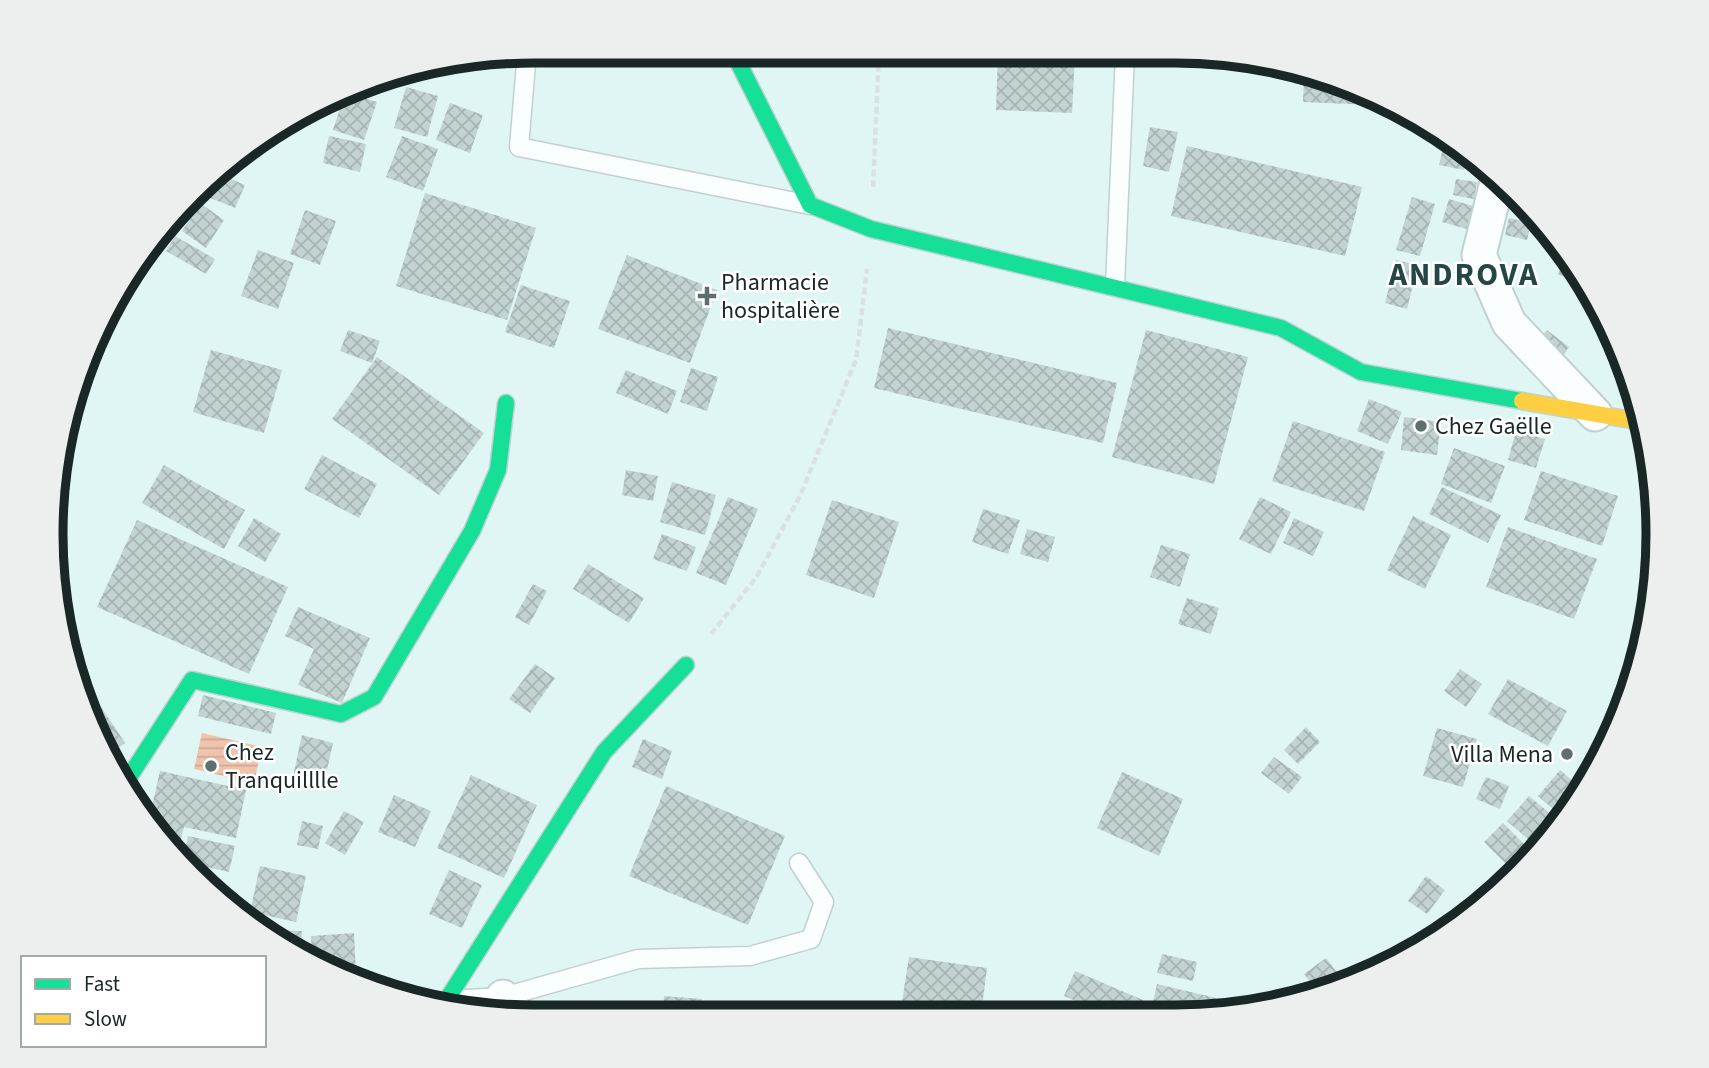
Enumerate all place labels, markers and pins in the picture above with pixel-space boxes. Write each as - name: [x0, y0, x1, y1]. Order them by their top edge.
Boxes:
- place label: Pharmacie hospitalière: [721, 265, 840, 328]
- marker: Pharmacie hospitalière: [699, 288, 715, 304]
- place label: Chez Gaëlle: [1435, 409, 1552, 444]
- marker: Chez Gaëlle: [1413, 418, 1429, 434]
- place label: Chez Tranquilllle: [225, 735, 338, 798]
- place label: Villa Mena: [1451, 737, 1553, 772]
- marker: Villa Mena: [1559, 746, 1575, 762]
- marker: Chez Tranquilllle: [203, 758, 219, 774]

